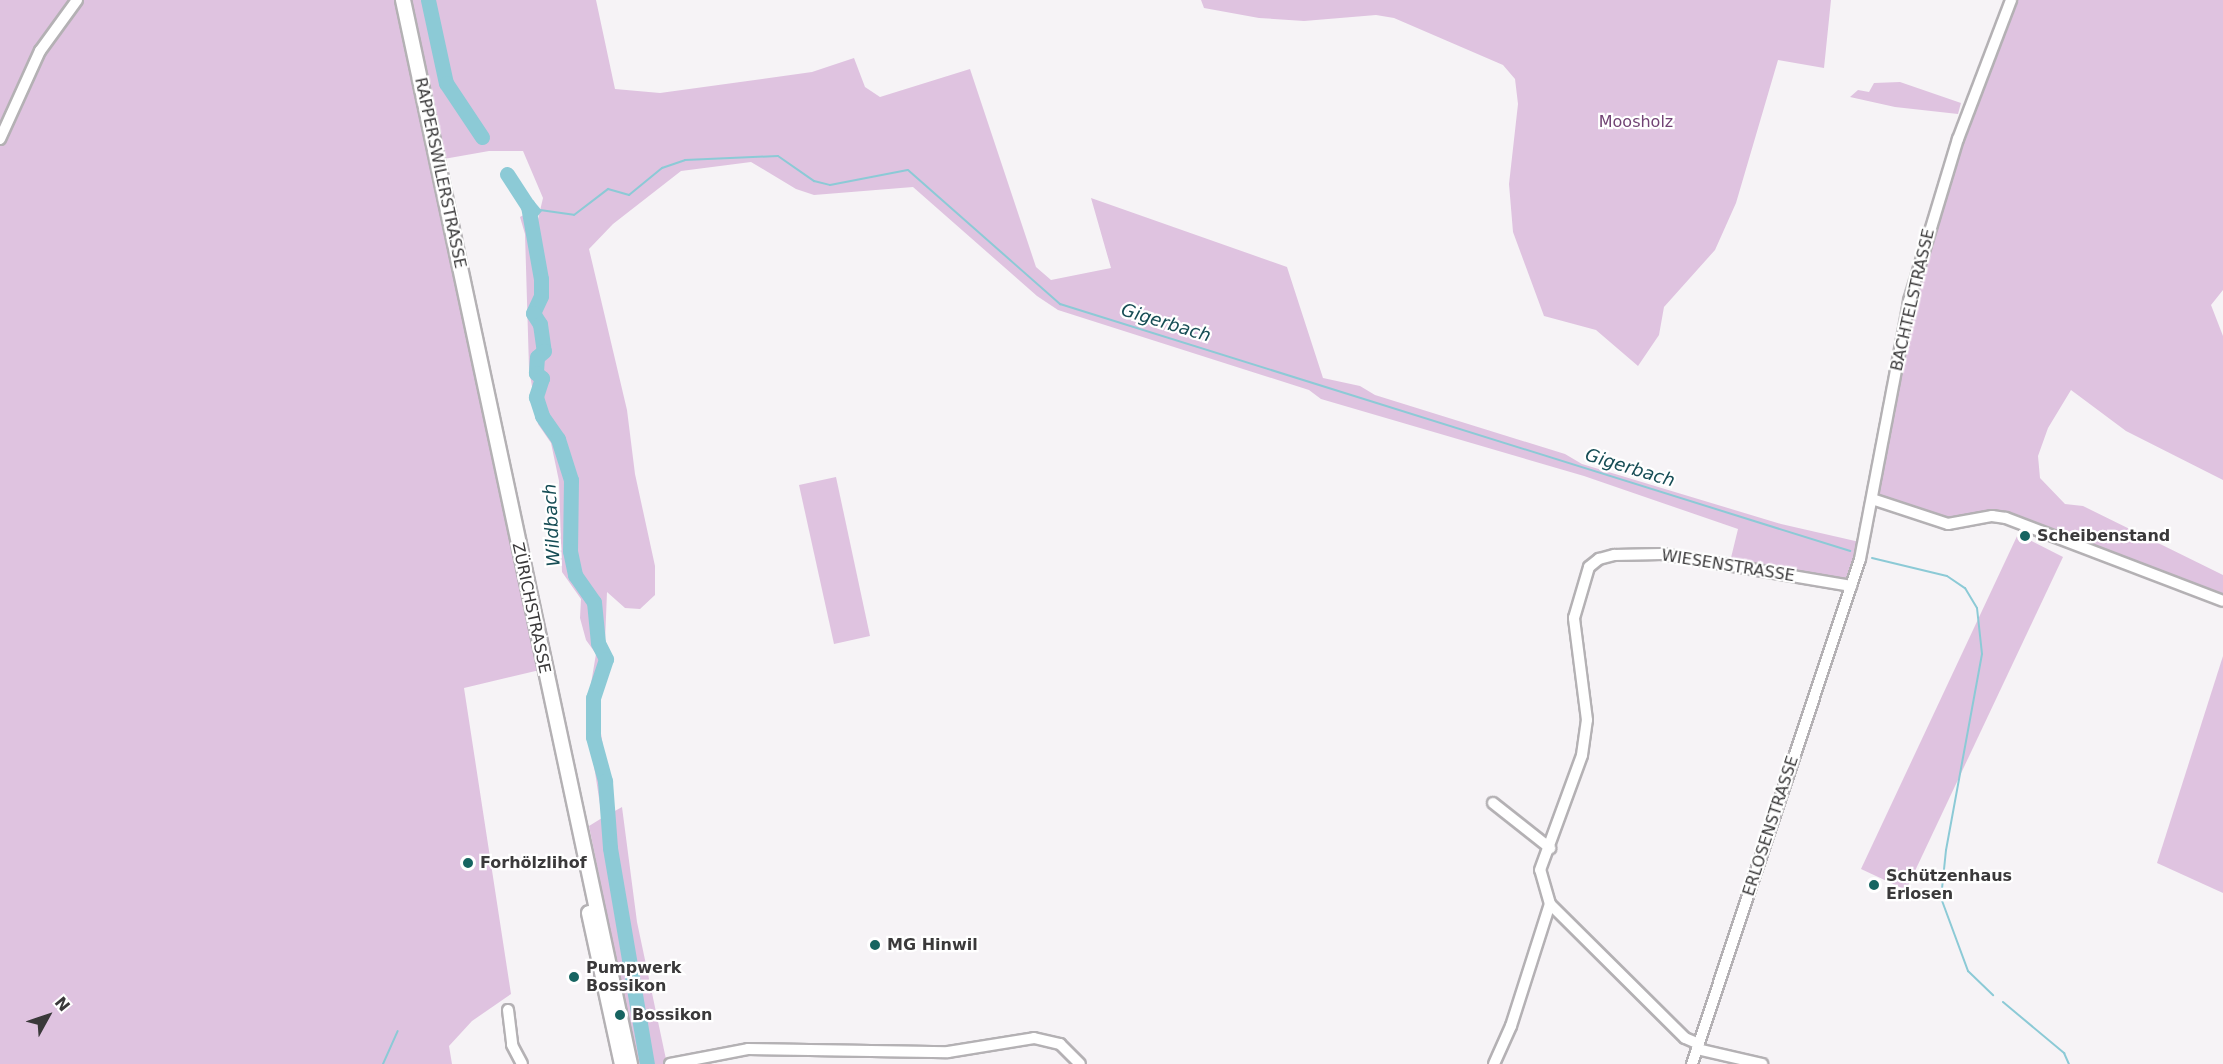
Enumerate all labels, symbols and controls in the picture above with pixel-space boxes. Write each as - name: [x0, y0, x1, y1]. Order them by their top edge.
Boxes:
- street label: RAPPERSWILERSTRASSE: [410, 76, 470, 270]
- park label: Moosholz: [1599, 112, 1673, 132]
- street label: BACHTELSTRASSE: [1887, 227, 1939, 373]
- water label: Gigerbach: [1119, 299, 1213, 347]
- water label: Gigerbach: [1583, 444, 1677, 492]
- water label: Wildbach: [539, 483, 565, 567]
- place label: Scheibenstand: [2037, 526, 2170, 546]
- marker: Scheibenstand: [2018, 529, 2032, 543]
- street label: ZÜRICHSTRASSE: [508, 541, 554, 675]
- street label: WIESENSTRASSE: [1660, 546, 1796, 586]
- street label: ERLOSENSTRASSE: [1739, 754, 1803, 898]
- place label: Forhölzlihof: [480, 853, 587, 873]
- marker: Forhölzlihof: [461, 856, 475, 870]
- place label: Schützenhaus Erlosen: [1886, 866, 2012, 904]
- marker: Schützenhaus Erlosen: [1867, 878, 1881, 892]
- place label: MG Hinwil: [887, 935, 978, 955]
- marker: MG Hinwil: [868, 938, 882, 952]
- place label: Pumpwerk Bossikon: [586, 958, 681, 996]
- marker: Pumpwerk Bossikon: [567, 970, 581, 984]
- north arrow: [18, 986, 78, 1046]
- text: N: [51, 993, 74, 1015]
- place label: Bossikon: [632, 1005, 712, 1025]
- marker: Bossikon: [613, 1008, 627, 1022]

